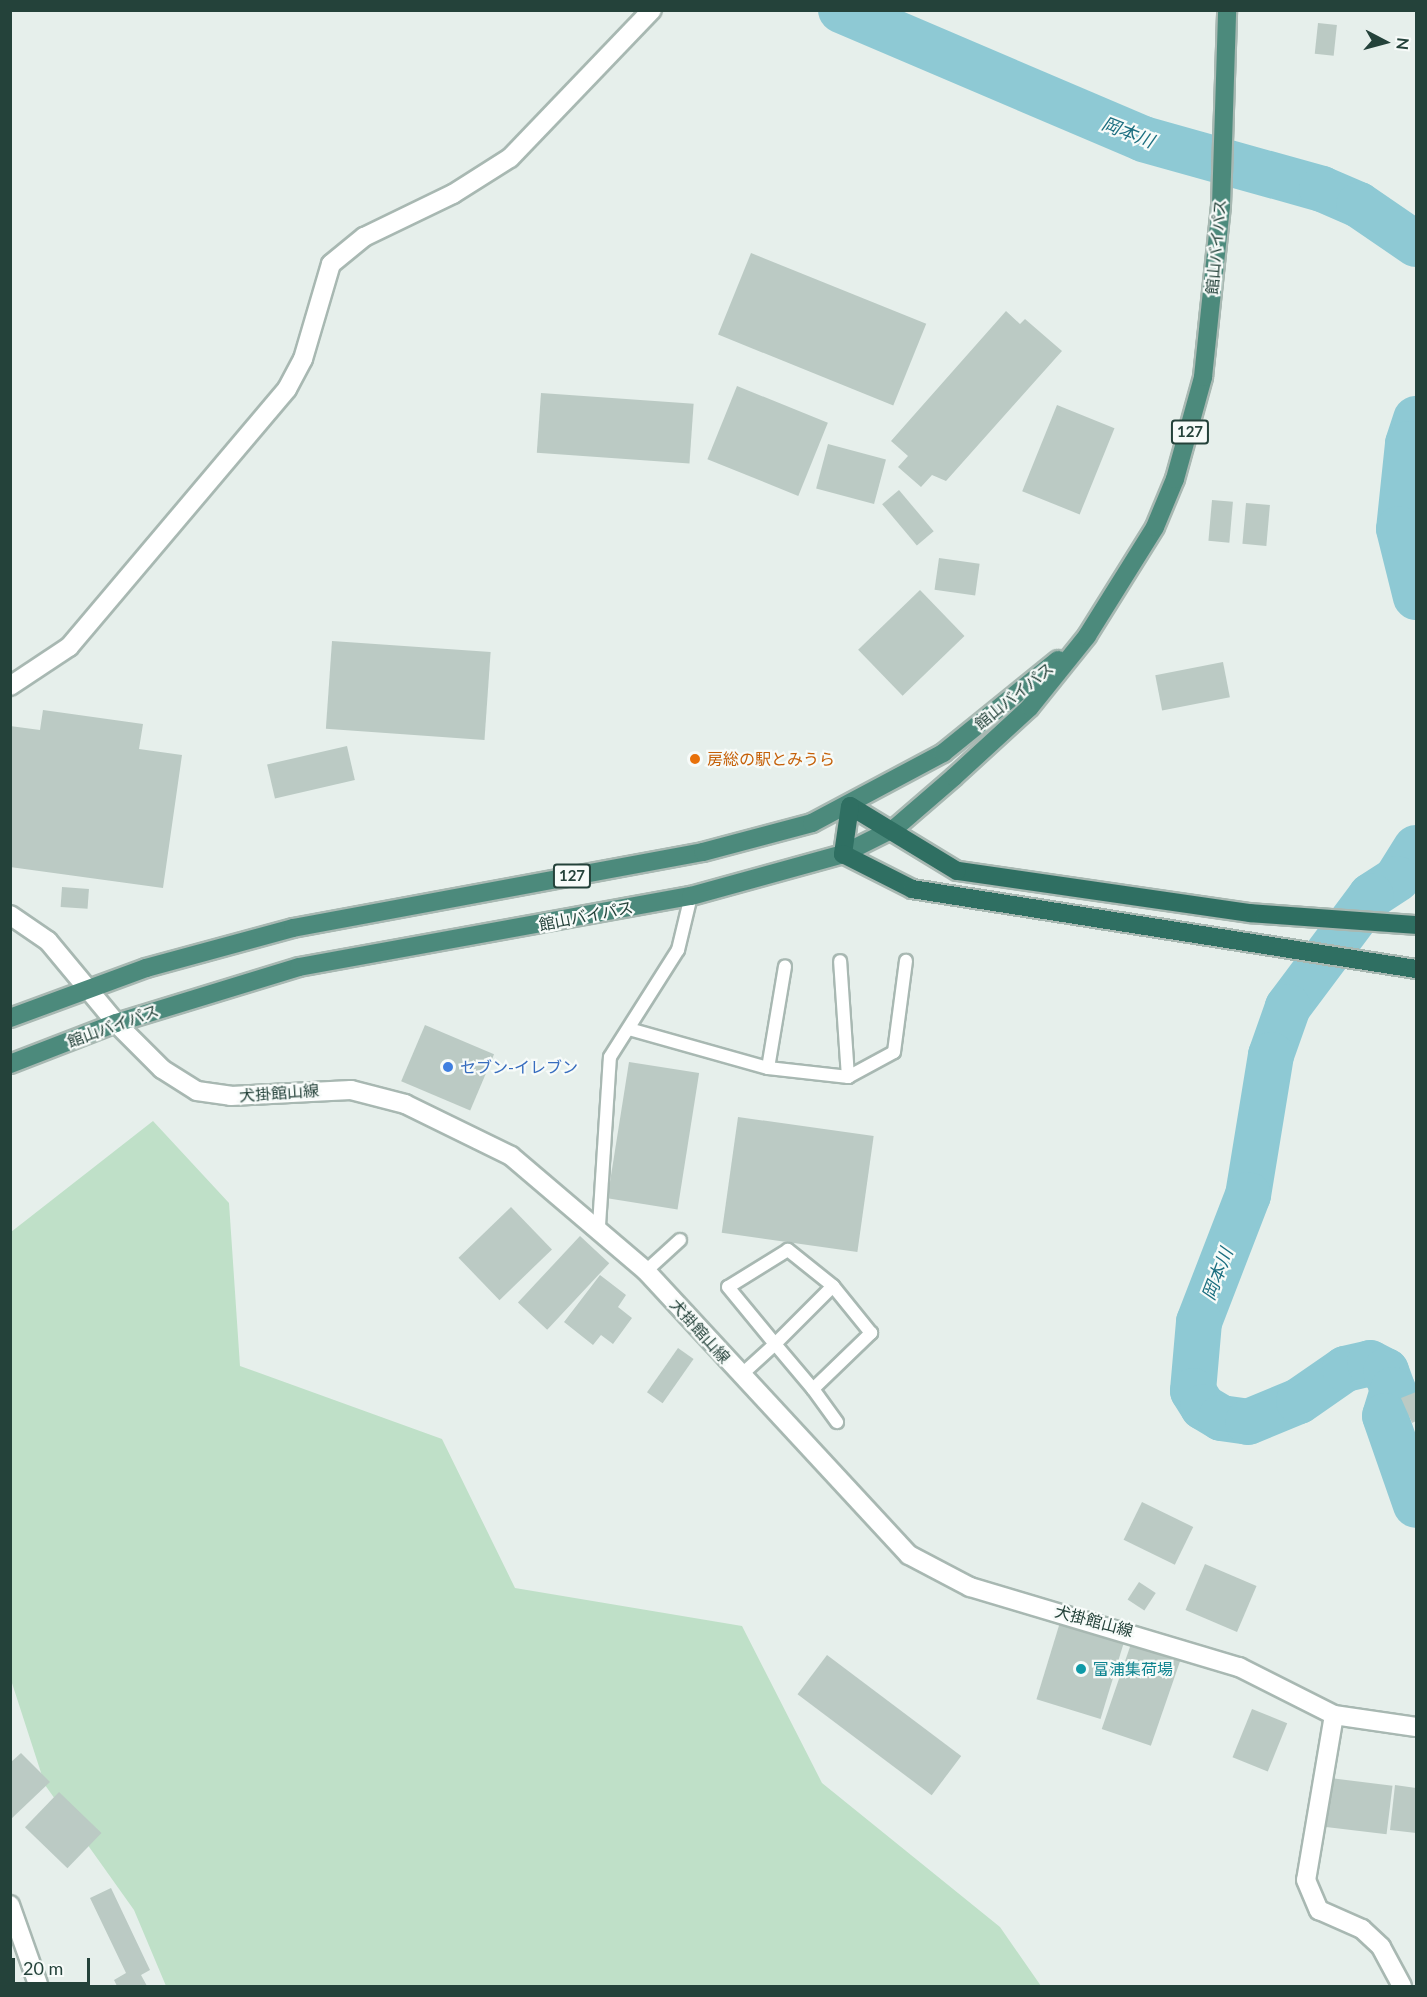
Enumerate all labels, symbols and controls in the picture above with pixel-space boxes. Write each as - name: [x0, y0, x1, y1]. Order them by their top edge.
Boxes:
- north arrow: [1355, 12, 1415, 72]
- text: N: [1393, 37, 1413, 51]
- water label: 岡本川: [1099, 112, 1157, 152]
- street label: 館山バイパス: [1202, 198, 1230, 296]
- road number: 127: [1170, 420, 1210, 444]
- street label: 館山バイパス: [971, 658, 1057, 734]
- place label: 房総の駅とみうら: [707, 749, 835, 769]
- marker: 房総の駅とみうら: [688, 752, 702, 766]
- road number: 127: [552, 864, 592, 888]
- street label: 館山バイパス: [537, 897, 635, 935]
- street label: 館山バイパス: [65, 1001, 161, 1051]
- place label: セブン-イレブン: [460, 1057, 578, 1077]
- marker: セブン-イレブン: [441, 1060, 455, 1074]
- street label: 犬掛館山線: [238, 1081, 320, 1105]
- water label: 岡本川: [1197, 1245, 1237, 1303]
- street label: 犬掛館山線: [666, 1295, 734, 1367]
- street label: 犬掛館山線: [1053, 1601, 1135, 1641]
- place label: 富浦集荷場: [1093, 1659, 1173, 1679]
- marker: 富浦集荷場: [1074, 1662, 1088, 1676]
- scale bar: [15, 1946, 93, 1984]
- text: 20 m: [23, 1957, 63, 1979]

